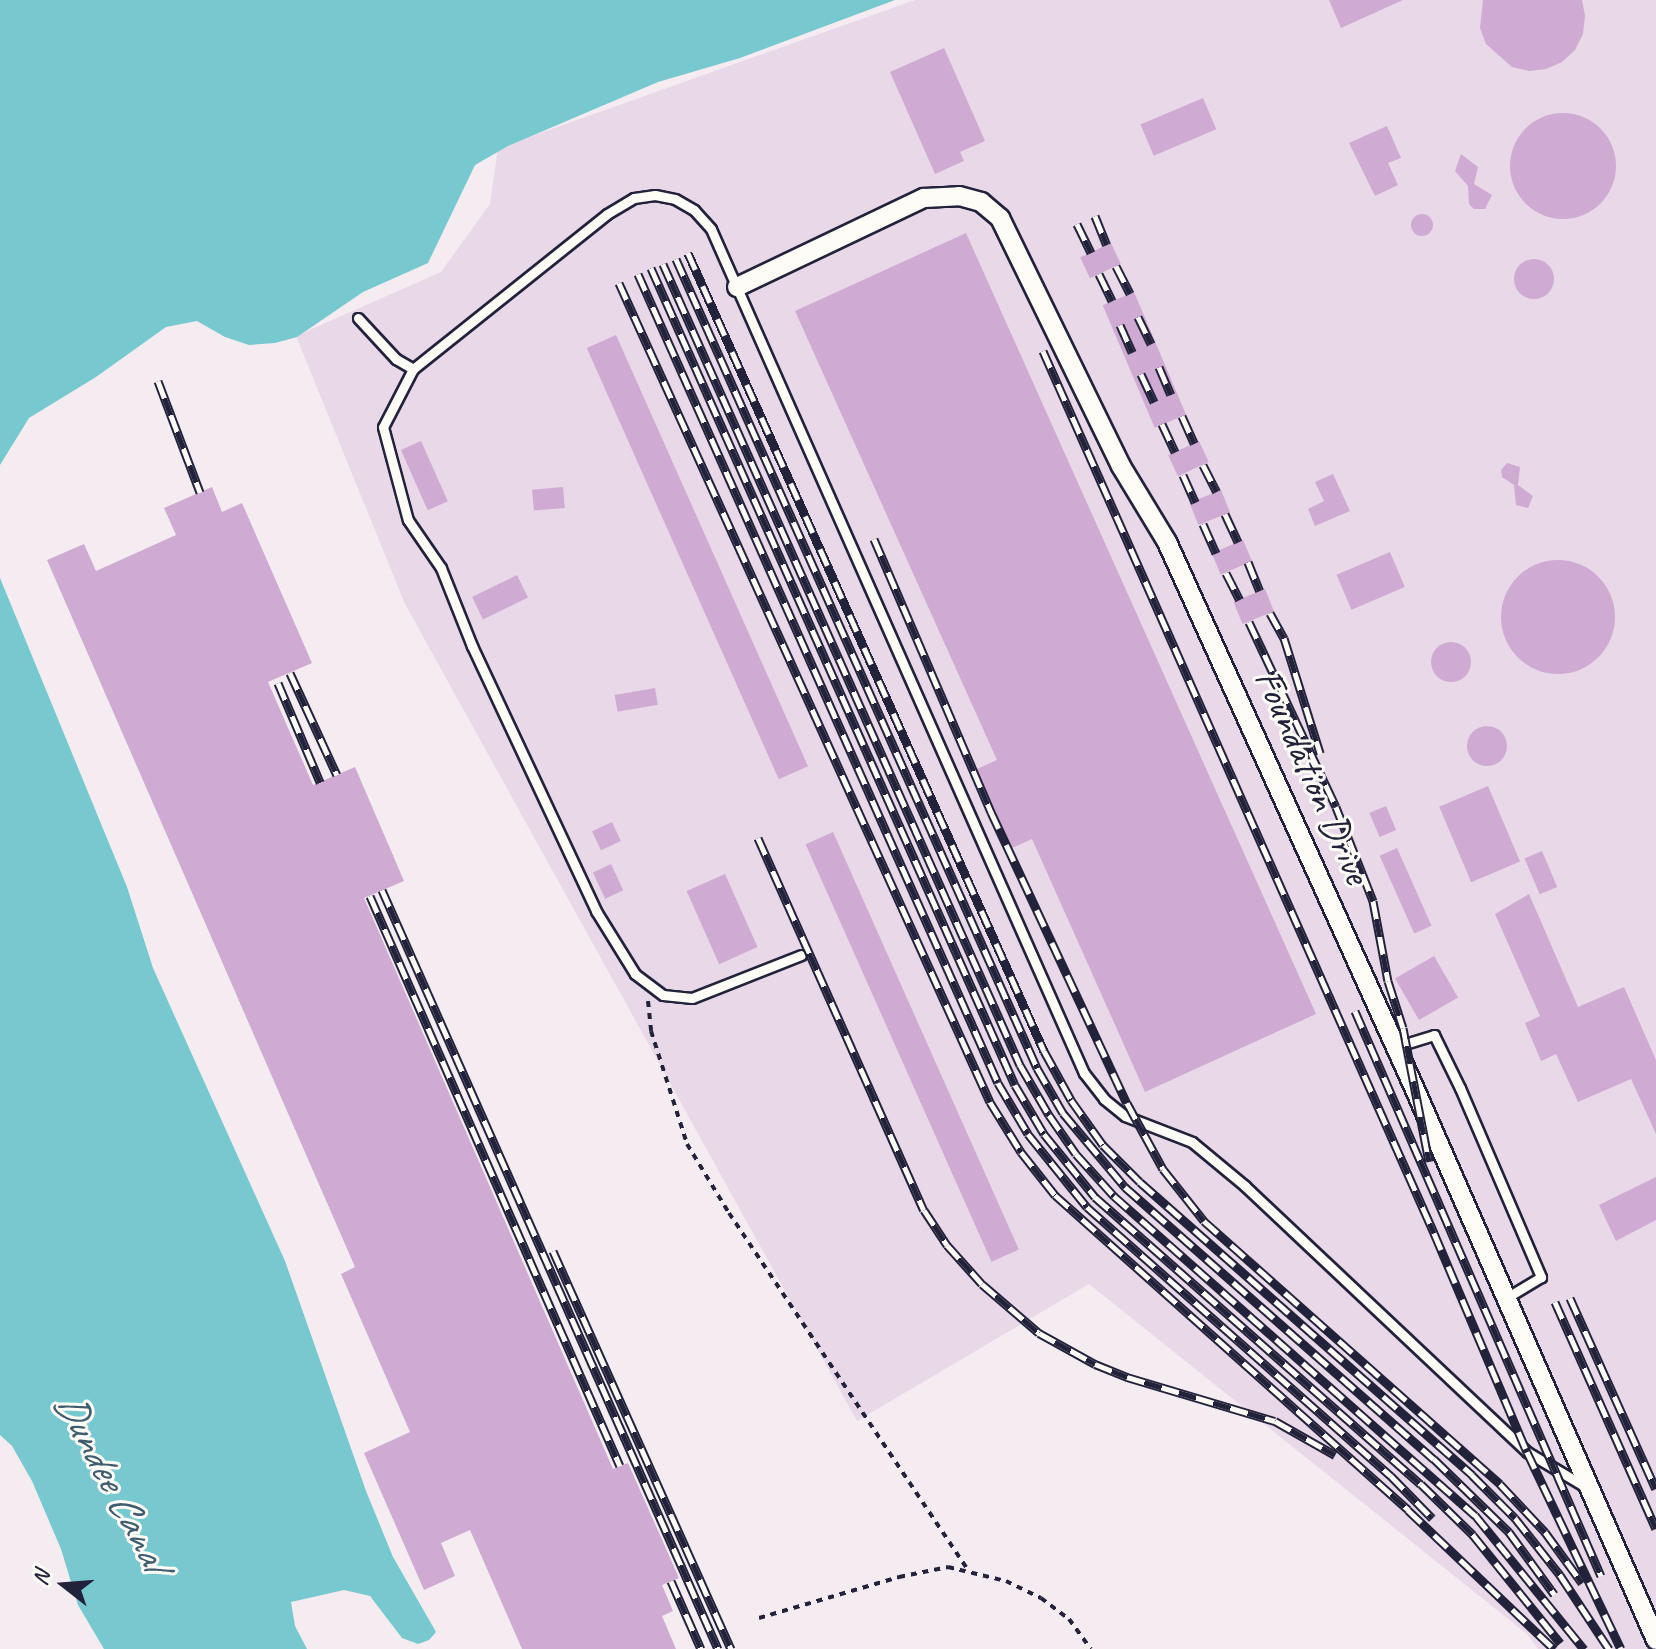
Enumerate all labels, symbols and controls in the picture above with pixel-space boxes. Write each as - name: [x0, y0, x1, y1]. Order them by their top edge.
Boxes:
- street label: Foundation Drive: [1244, 661, 1382, 891]
- water label: Dundee Canal: [43, 1384, 179, 1578]
- north arrow: [24, 1545, 104, 1625]
- text: N: [26, 1567, 56, 1589]

